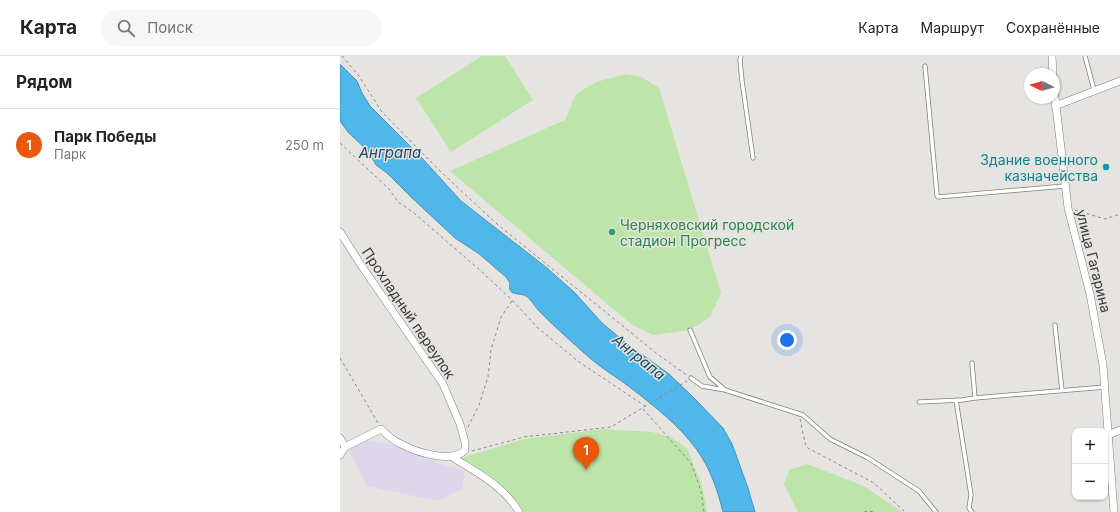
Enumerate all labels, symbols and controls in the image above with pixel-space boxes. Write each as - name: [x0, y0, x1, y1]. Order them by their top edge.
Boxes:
- search box: [101, 10, 381, 46]
- text: Карта: [20, 16, 77, 39]
- icon: search: [115, 17, 137, 39]
- text: Поиск: [147, 18, 193, 37]
- text: Карта: [858, 19, 899, 36]
- text: Маршрут: [921, 19, 984, 36]
- text: Сохранённые: [1006, 19, 1100, 36]
- north arrow: [1024, 68, 1060, 104]
- text: Рядом: [16, 72, 72, 92]
- text: Парк Победы: [54, 127, 156, 146]
- text: 1: [26, 137, 32, 153]
- text: 250 m: [285, 137, 324, 153]
- water label: Анграпа: [358, 143, 421, 162]
- text: Парк: [54, 146, 86, 162]
- place label: Здание военного казначейства: [980, 151, 1098, 184]
- marker: Здание военного казначейства: [1101, 162, 1111, 172]
- street label: улица Гагарина: [1073, 208, 1115, 314]
- place label: Черняховский городской стадион Прогресс: [620, 216, 794, 249]
- marker: Черняховский городской стадион Прогресс: [607, 227, 617, 237]
- street label: Прохладный переулок: [359, 244, 459, 382]
- water label: Анграпа: [608, 329, 669, 384]
- your location: [777, 330, 797, 350]
- map controls: [1072, 428, 1108, 500]
- button: +: [1072, 428, 1108, 464]
- pin: 1: [573, 437, 599, 470]
- button: −: [1072, 464, 1108, 500]

